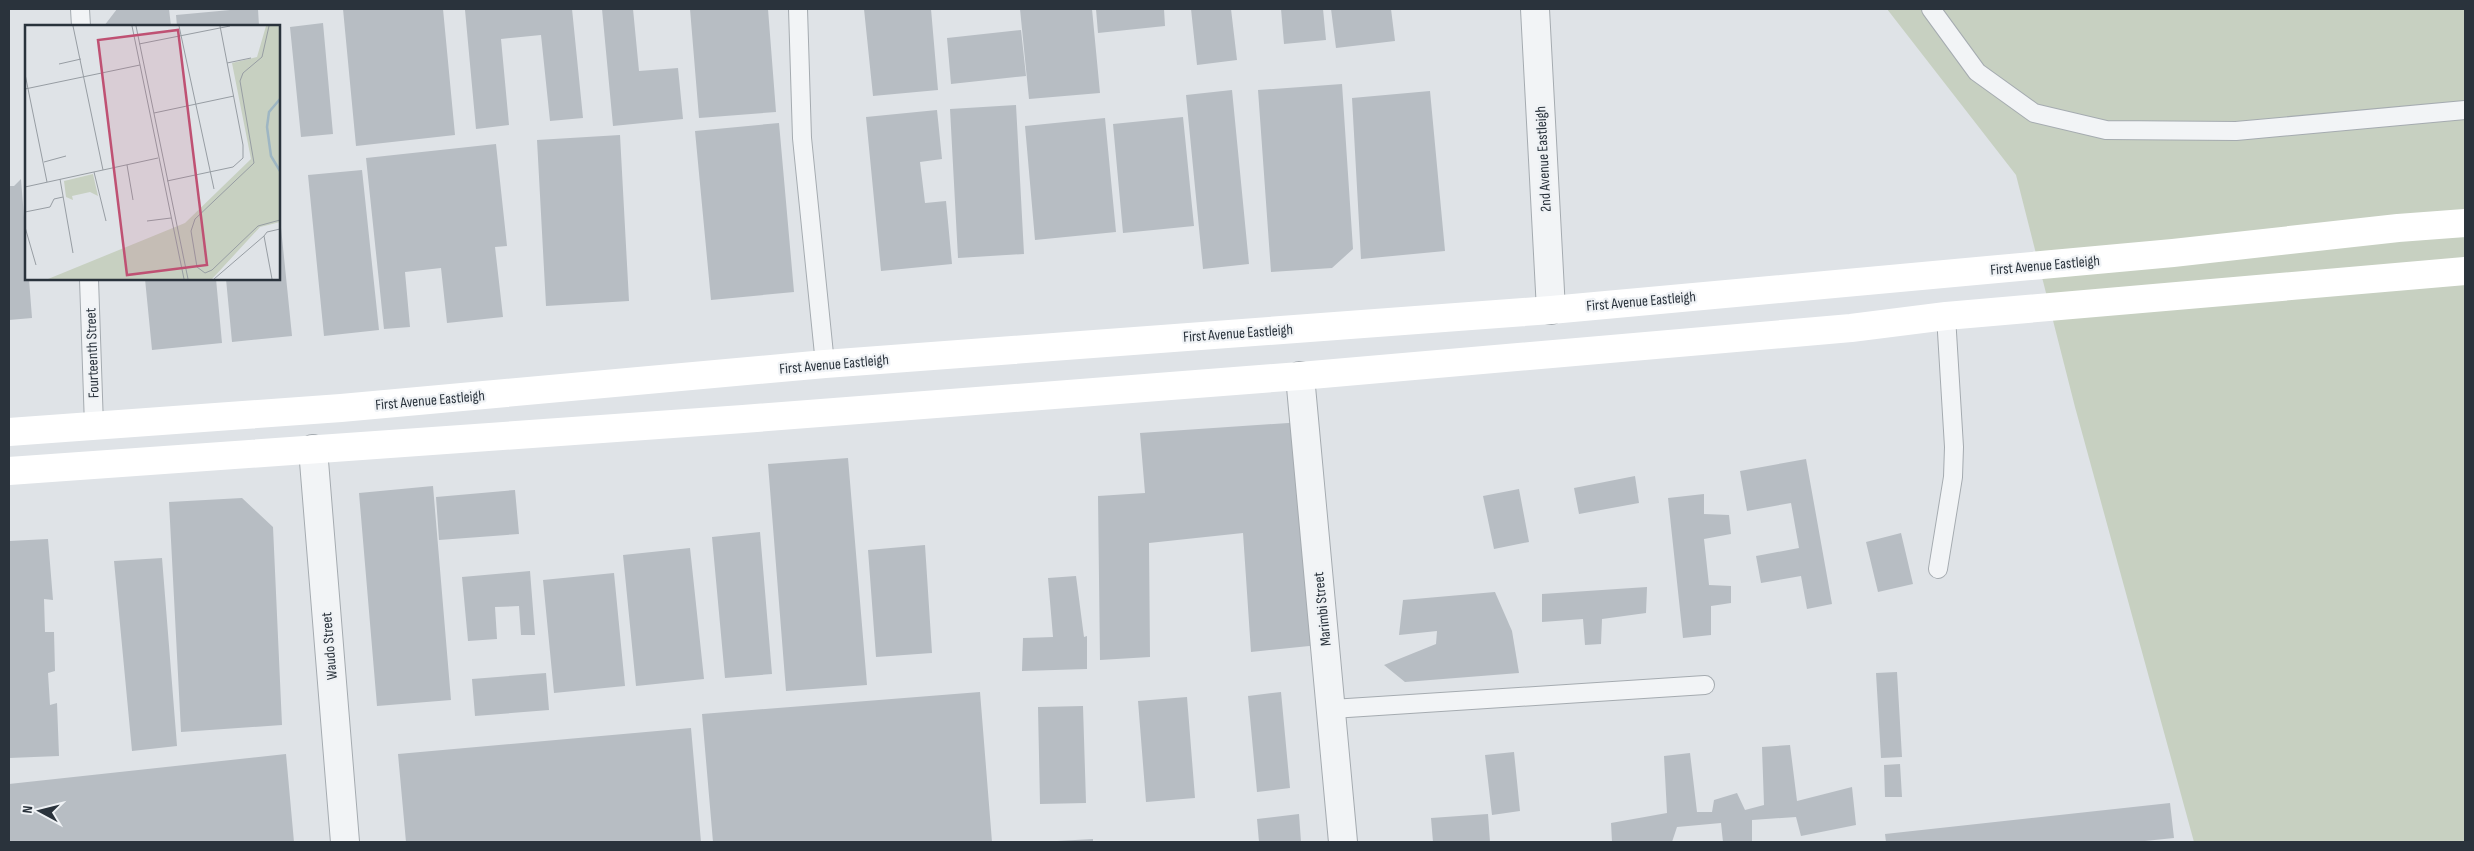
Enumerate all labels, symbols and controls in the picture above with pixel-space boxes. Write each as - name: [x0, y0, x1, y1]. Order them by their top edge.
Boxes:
- inset map: [25, 25, 280, 280]
- street label: 2nd Avenue Eastleigh: [1531, 106, 1556, 212]
- street label: First Avenue Eastleigh: [1989, 251, 2101, 280]
- street label: First Avenue Eastleigh: [1585, 287, 1697, 316]
- street label: Fourteenth Street: [81, 307, 104, 399]
- street label: First Avenue Eastleigh: [1183, 320, 1294, 347]
- street label: First Avenue Eastleigh: [778, 350, 890, 379]
- street label: First Avenue Eastleigh: [374, 386, 486, 415]
- street label: Marimbi Street: [1309, 571, 1336, 647]
- street label: Waudo Street: [317, 611, 342, 681]
- north arrow: [15, 786, 65, 836]
- text: N: [19, 805, 36, 814]

